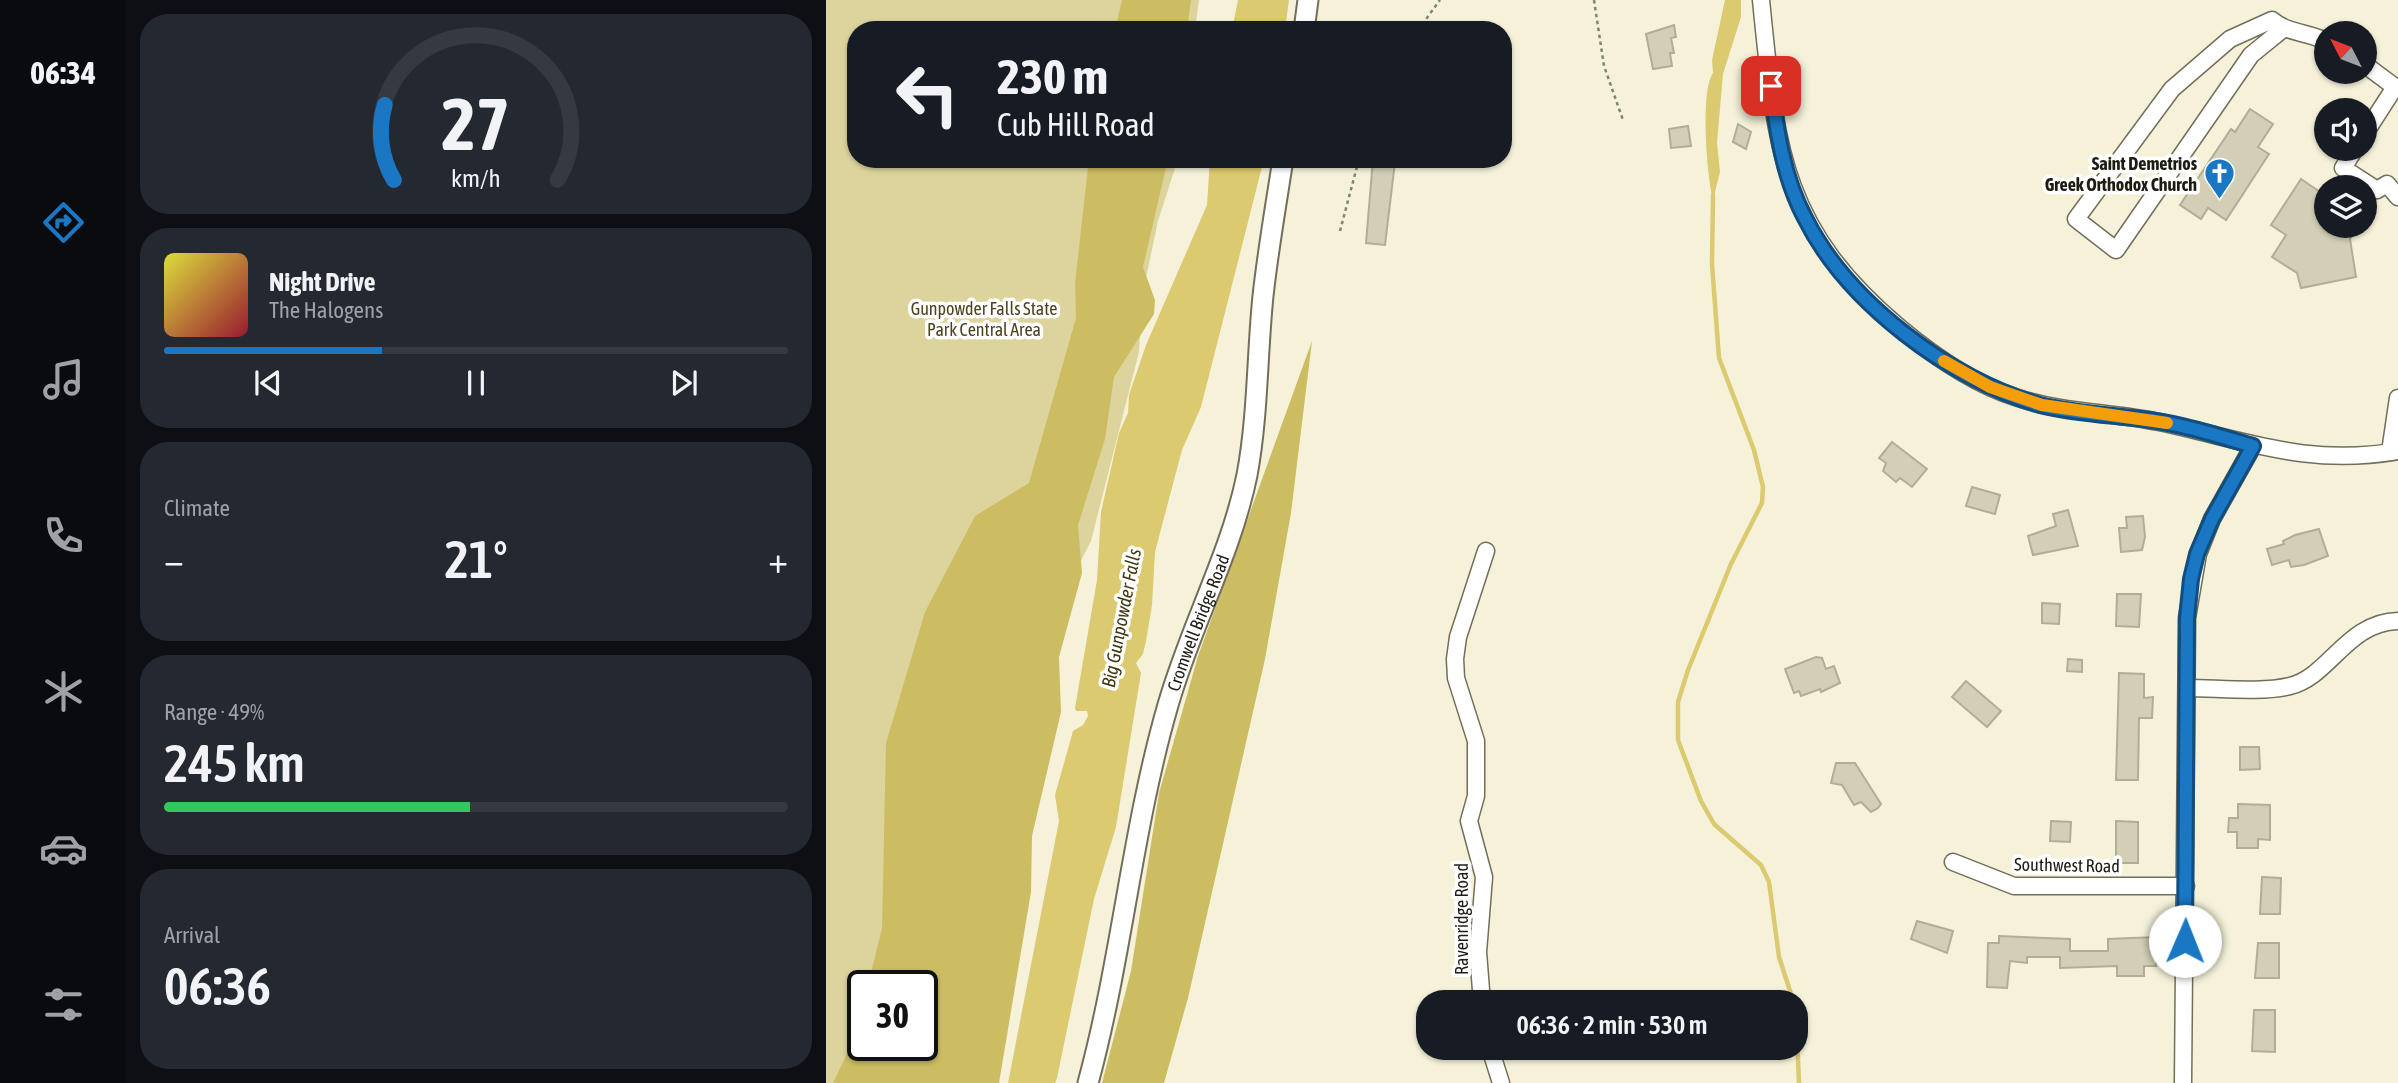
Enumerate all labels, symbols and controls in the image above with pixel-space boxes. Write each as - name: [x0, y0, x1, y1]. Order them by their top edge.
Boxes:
- north arrow: [2314, 21, 2376, 84]
- map controls: [2314, 21, 2377, 238]
- text: 230 m: [997, 48, 1108, 104]
- icon: left: [882, 49, 973, 140]
- text: 06:34: [30, 54, 96, 91]
- pin: [1741, 56, 1801, 116]
- icon: arrive: [1752, 67, 1790, 105]
- text: 27: [442, 82, 510, 165]
- button: sound: [2314, 98, 2377, 161]
- text: Cub Hill Road: [997, 106, 1155, 143]
- place label: Saint Demetrios Greek Orthodox Church: [2045, 153, 2198, 195]
- church icon: Saint Demetrios Greek Orthodox Church: [2203, 156, 2237, 200]
- text: km/h: [451, 164, 501, 192]
- button: layers: [2314, 175, 2377, 238]
- icon: directions: [39, 198, 88, 247]
- text: Night Drive: [269, 267, 376, 297]
- text: The Halogens: [269, 297, 383, 323]
- park label: Gunpowder Falls State Park Central Area: [911, 298, 1057, 340]
- icon: music: [39, 355, 88, 404]
- icon: previous: [249, 364, 287, 402]
- icon: pause: [457, 364, 495, 402]
- icon: next: [665, 364, 703, 402]
- text: Climate: [164, 495, 230, 521]
- icon: phone: [39, 511, 88, 560]
- text: 21°: [444, 529, 508, 589]
- text: −: [164, 538, 184, 581]
- text: +: [768, 538, 788, 581]
- water label: Big Gunpowder Falls: [1097, 546, 1145, 689]
- street label: Cromwell Bridge Road: [1162, 551, 1233, 694]
- icon: climate: [39, 667, 88, 716]
- text: Range · 49%: [164, 699, 264, 725]
- text: 245 km: [164, 733, 305, 793]
- icon: car: [39, 824, 88, 873]
- street label: Southwest Road: [2014, 854, 2120, 876]
- street label: Ravenridge Road: [1451, 863, 1472, 975]
- position arrow: [2148, 904, 2222, 978]
- text: Arrival: [164, 922, 220, 948]
- text: 06:36: [164, 956, 271, 1016]
- speed limit sign: 30: [847, 970, 938, 1061]
- icon: filters: [39, 980, 88, 1029]
- text: 06:36 · 2 min · 530 m: [1517, 1010, 1707, 1040]

